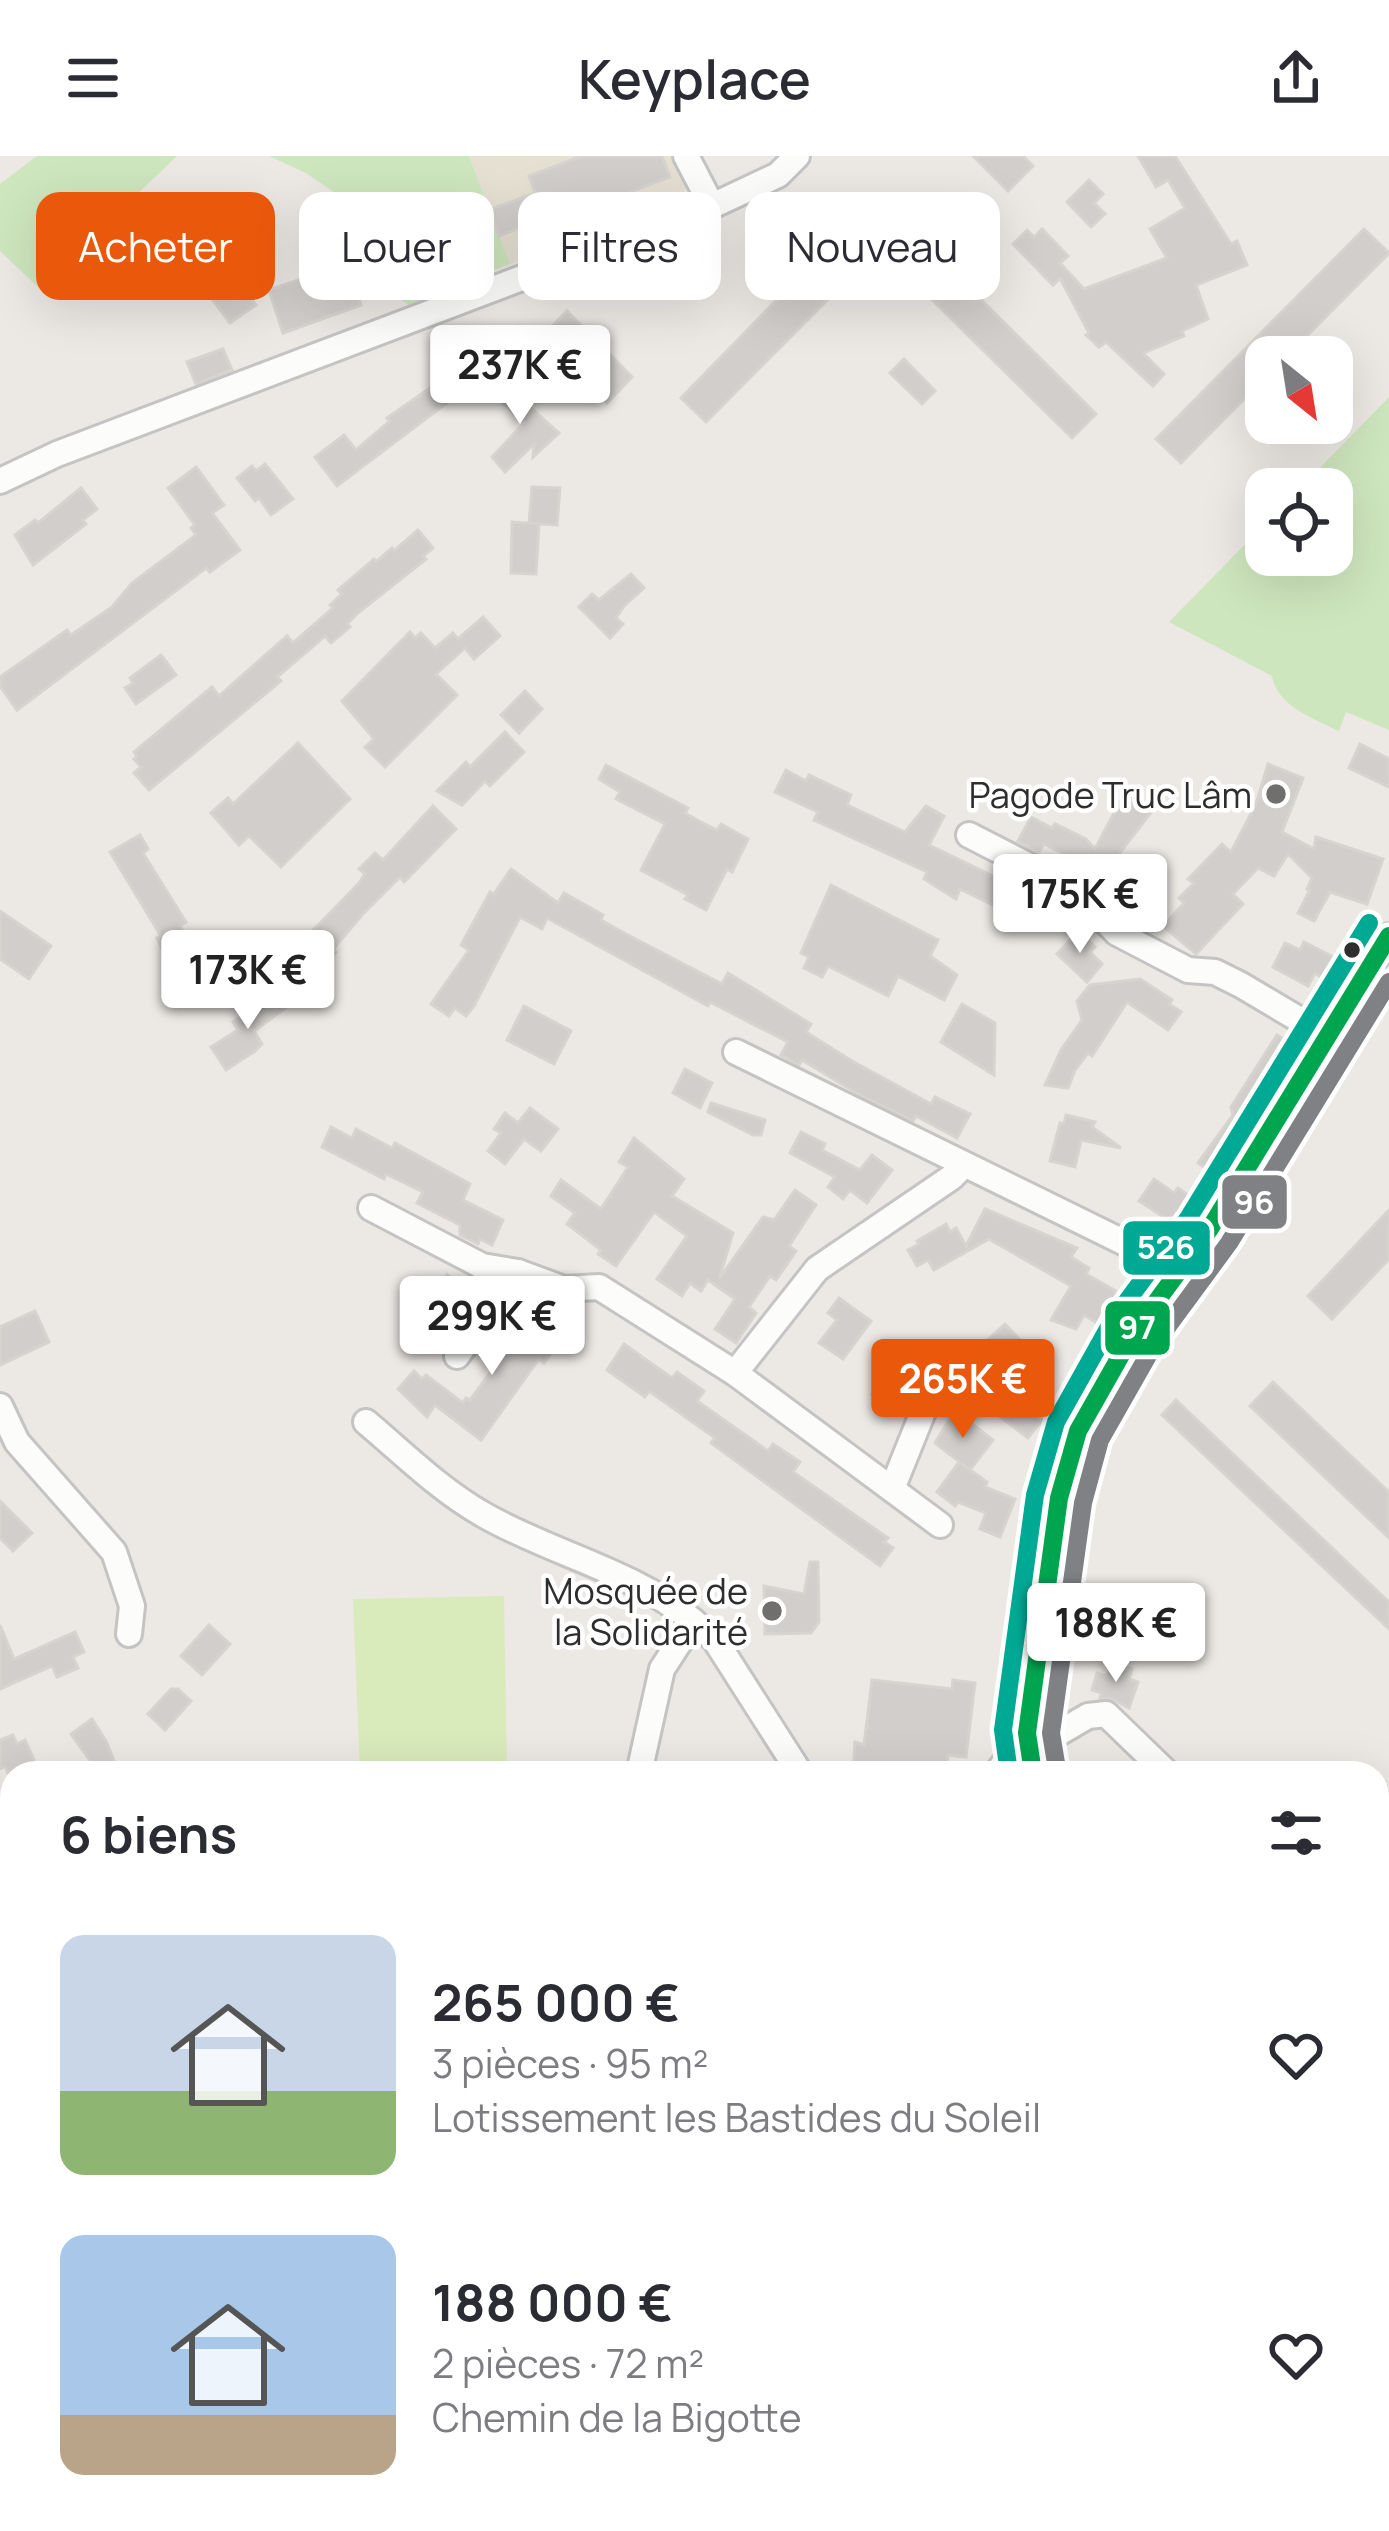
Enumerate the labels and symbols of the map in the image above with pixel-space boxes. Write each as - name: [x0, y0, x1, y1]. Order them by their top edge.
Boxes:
- pin: 237K €: [422, 325, 618, 427]
- north arrow: [1245, 336, 1353, 444]
- place label: Pagode Truc Lâm: [969, 770, 1252, 819]
- marker: Pagode Truc Lâm: [1263, 781, 1289, 807]
- pin: 175K €: [982, 854, 1178, 956]
- pin: 173K €: [150, 930, 346, 1032]
- unlabelled marker: [1341, 939, 1363, 961]
- line badge: 96: [1220, 1173, 1289, 1231]
- text: 96: [1233, 1179, 1275, 1224]
- line badge: 526: [1121, 1219, 1212, 1277]
- text: 526: [1137, 1224, 1195, 1269]
- pin: 299K €: [394, 1276, 590, 1378]
- line badge: 97: [1103, 1299, 1172, 1357]
- text: 97: [1118, 1304, 1156, 1349]
- pin: 265K €: [865, 1339, 1061, 1441]
- place label: Mosquée de la Solidarité: [543, 1566, 748, 1656]
- pin: 188K €: [1018, 1583, 1214, 1685]
- marker: Mosquée de la Solidarité: [759, 1598, 785, 1624]

